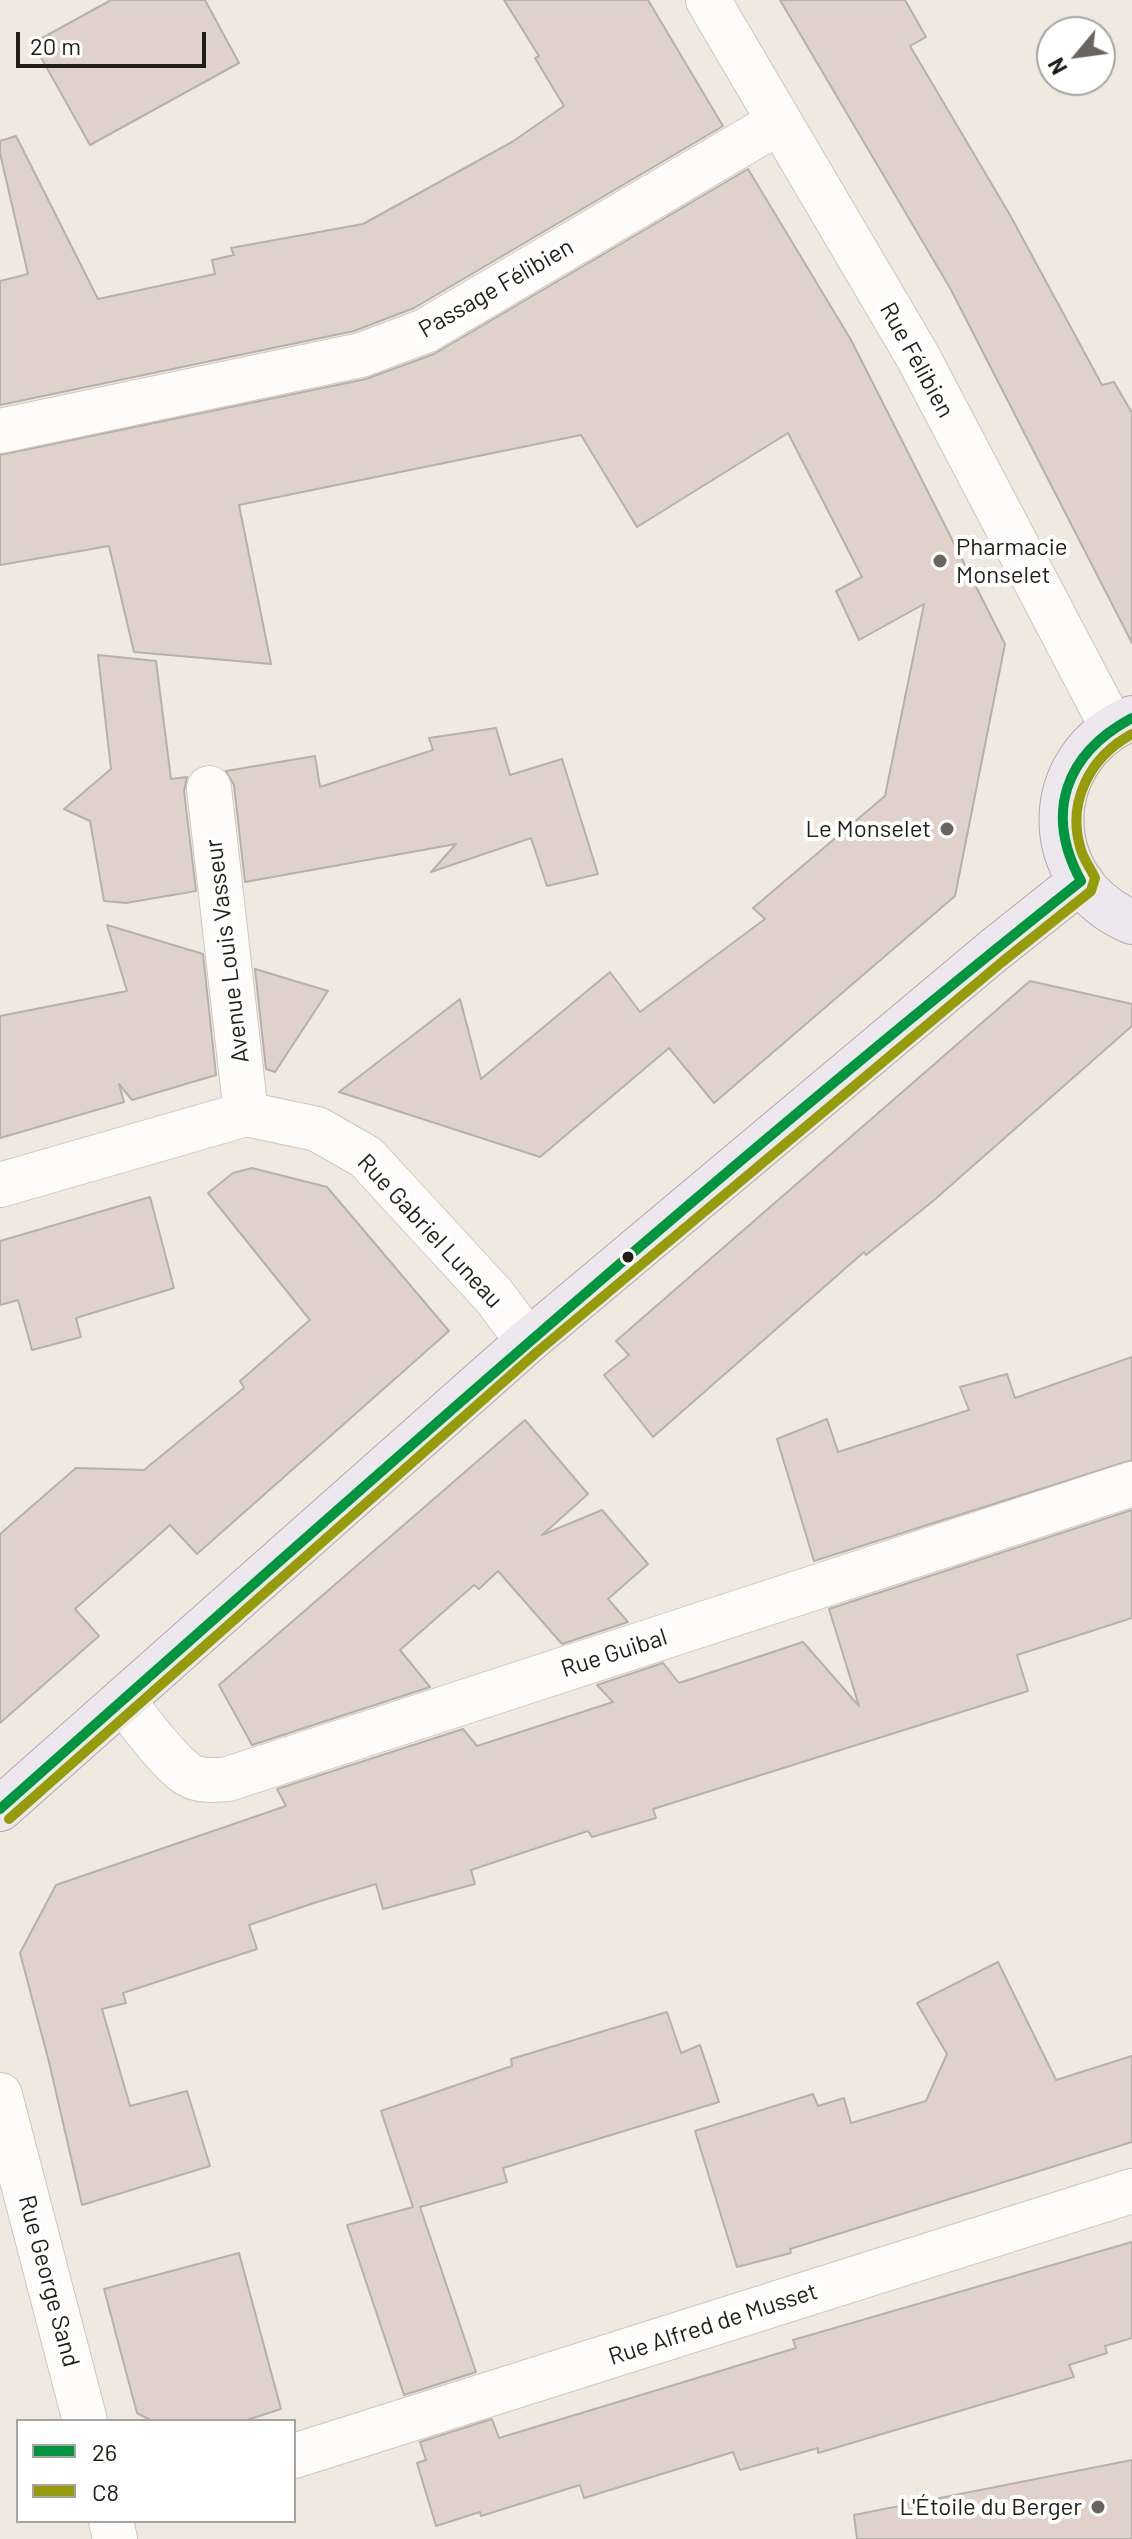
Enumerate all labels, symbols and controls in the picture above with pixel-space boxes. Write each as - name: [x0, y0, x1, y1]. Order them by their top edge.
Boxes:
- scale bar: [20, 16, 210, 66]
- north arrow: [1036, 16, 1116, 96]
- text: 20 m: [30, 31, 81, 60]
- text: N: [1042, 54, 1072, 79]
- street label: Passage Félibien: [414, 232, 578, 344]
- street label: Rue Félibien: [874, 297, 960, 423]
- place label: Pharmacie Monselet: [956, 533, 1068, 589]
- marker: Pharmacie Monselet: [931, 552, 949, 570]
- place label: Le Monselet: [805, 815, 931, 843]
- marker: Le Monselet: [938, 820, 956, 838]
- street label: Avenue Louis Vasseur: [199, 837, 255, 1065]
- street label: Rue Gabriel Luneau: [351, 1148, 509, 1314]
- unlabelled marker: [620, 1249, 636, 1265]
- street label: Rue Guibal: [557, 1622, 671, 1684]
- street label: Rue George Sand: [12, 2192, 86, 2370]
- street label: Rue Alfred de Musset: [605, 2277, 821, 2371]
- legend: [16, 2419, 296, 2523]
- text: 26: [92, 2437, 117, 2466]
- text: C8: [92, 2477, 119, 2506]
- place label: L'Étoile du Berger: [900, 2493, 1082, 2521]
- marker: L'Étoile du Berger: [1089, 2498, 1107, 2516]

